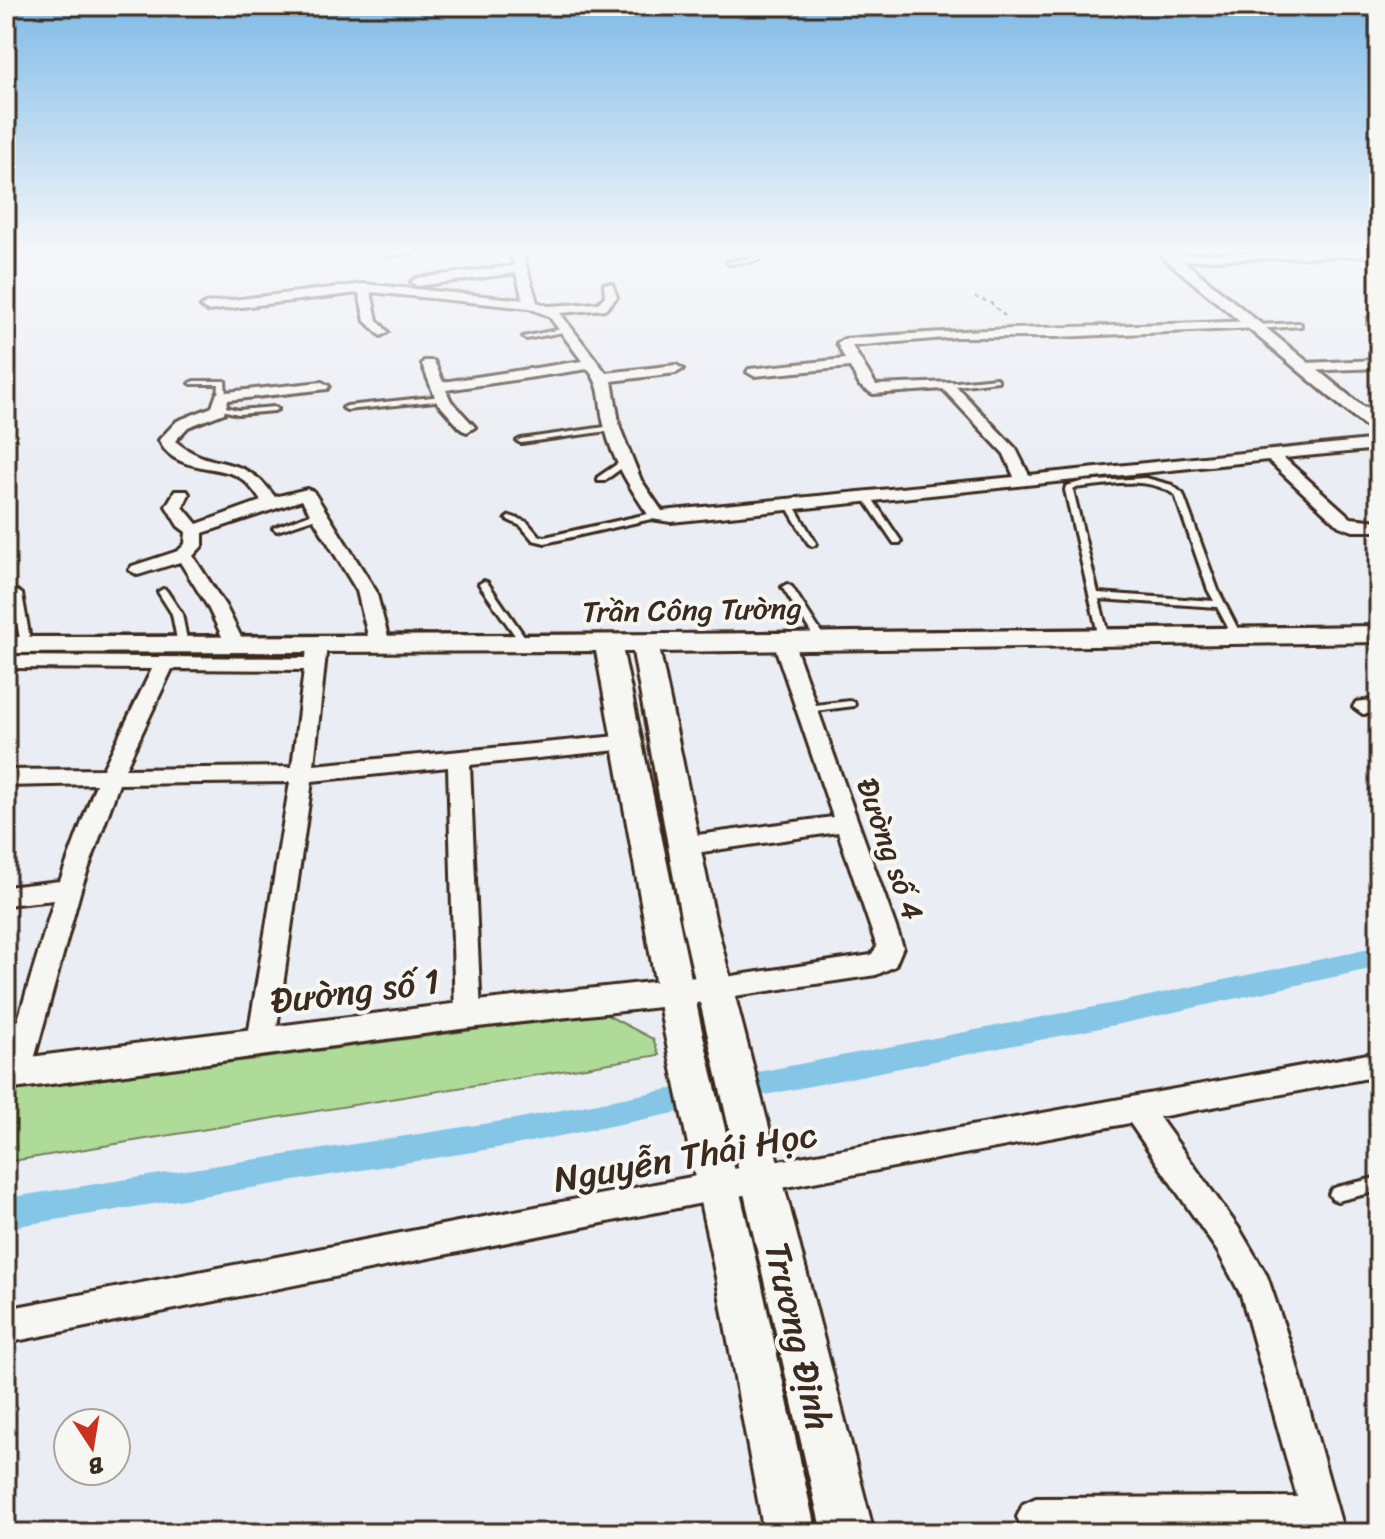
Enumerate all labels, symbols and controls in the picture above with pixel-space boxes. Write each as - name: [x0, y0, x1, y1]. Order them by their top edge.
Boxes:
- street label: Trần Công Tường: [582, 581, 802, 639]
- street label: Đường số 4: [840, 770, 940, 928]
- street label: Đường số 1: [267, 949, 443, 1033]
- street label: Nguyễn Thái Học: [548, 1102, 822, 1212]
- street label: Trương Định: [745, 1235, 851, 1437]
- north arrow: [52, 1407, 132, 1487]
- text: B: [85, 1446, 107, 1487]

